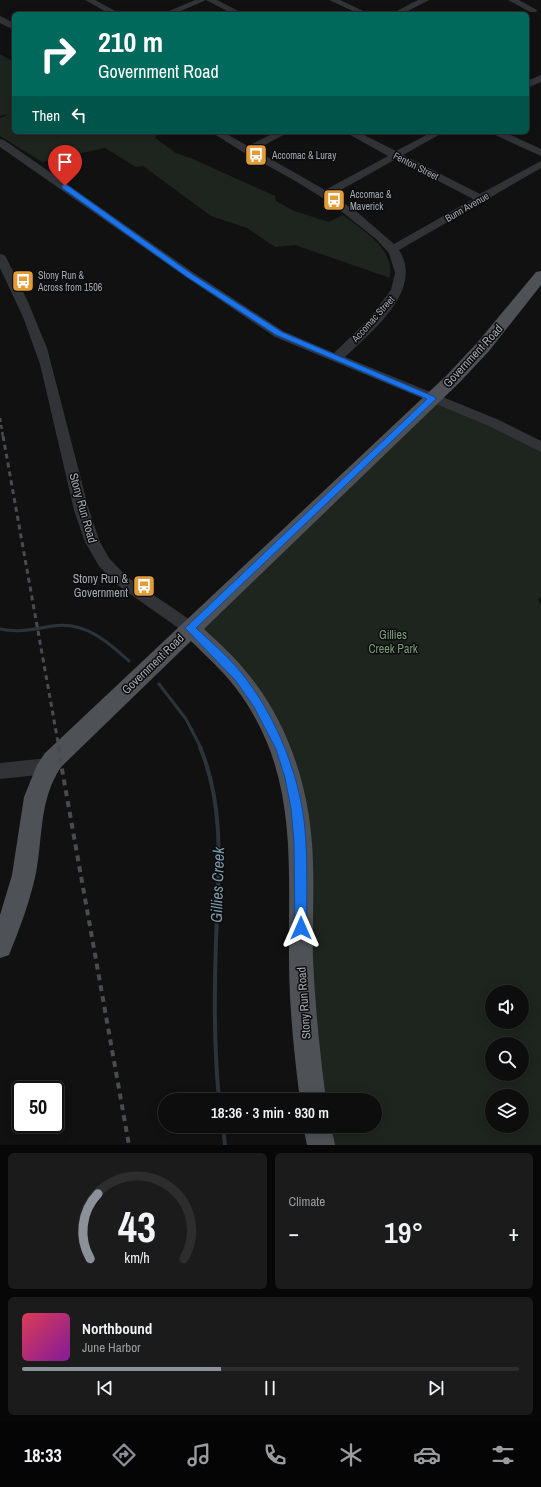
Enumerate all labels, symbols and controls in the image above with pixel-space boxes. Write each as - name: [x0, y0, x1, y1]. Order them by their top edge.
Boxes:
- text: 210 m: [98, 23, 163, 61]
- icon: right: [32, 28, 84, 80]
- text: Government Road: [98, 59, 219, 84]
- icon: left: [68, 104, 90, 126]
- text: Then: [32, 105, 60, 126]
- bus stop icon: Accomac & Luray: [243, 142, 269, 168]
- pin: [48, 145, 82, 186]
- place label: Accomac & Luray: [271, 149, 337, 162]
- street label: Fenton Street: [391, 149, 442, 183]
- icon: arrive: [54, 151, 76, 173]
- bus stop icon: Accomac & Maverick: [321, 187, 347, 213]
- place label: Accomac & Maverick: [349, 188, 392, 213]
- street label: Bunn Avenue: [443, 189, 492, 225]
- bus stop icon: Stony Run & Across from 1506: [10, 268, 36, 294]
- place label: Stony Run & Across from 1506: [37, 269, 103, 294]
- street label: Accomac Street: [348, 293, 398, 346]
- street label: Government Road: [440, 321, 506, 391]
- street label: Stony Run Road: [65, 471, 101, 545]
- place label: Stony Run & Government: [73, 571, 128, 601]
- bus stop icon: Stony Run & Government: [131, 573, 157, 599]
- park label: Gillies Creek Park: [368, 627, 418, 657]
- street label: Government Road: [119, 630, 187, 698]
- water label: Gillies Creek: [205, 846, 229, 923]
- position arrow: [280, 907, 322, 949]
- street label: Stony Run Road: [294, 966, 314, 1040]
- map controls: [485, 985, 529, 1133]
- button: sound: [485, 985, 529, 1029]
- button: search: [485, 1037, 529, 1081]
- speed limit sign: 50: [12, 1081, 64, 1133]
- button: layers: [485, 1089, 529, 1133]
- text: 18:36 · 3 min · 930 m: [211, 1102, 329, 1123]
- text: Climate: [289, 1193, 325, 1210]
- text: 43: [118, 1199, 156, 1255]
- text: 19°: [384, 1212, 423, 1252]
- text: −: [289, 1218, 299, 1248]
- text: +: [508, 1218, 519, 1248]
- text: km/h: [125, 1248, 150, 1267]
- text: Northbound: [82, 1318, 152, 1339]
- text: June Harbor: [82, 1339, 141, 1356]
- icon: previous: [94, 1377, 116, 1399]
- icon: pause: [259, 1377, 281, 1399]
- icon: next: [425, 1377, 447, 1399]
- icon: directions: [110, 1441, 138, 1469]
- icon: music: [185, 1441, 213, 1469]
- icon: phone: [261, 1441, 289, 1469]
- icon: climate: [337, 1441, 365, 1469]
- icon: car: [413, 1441, 441, 1469]
- icon: filters: [489, 1441, 517, 1469]
- text: 18:33: [24, 1443, 62, 1468]

